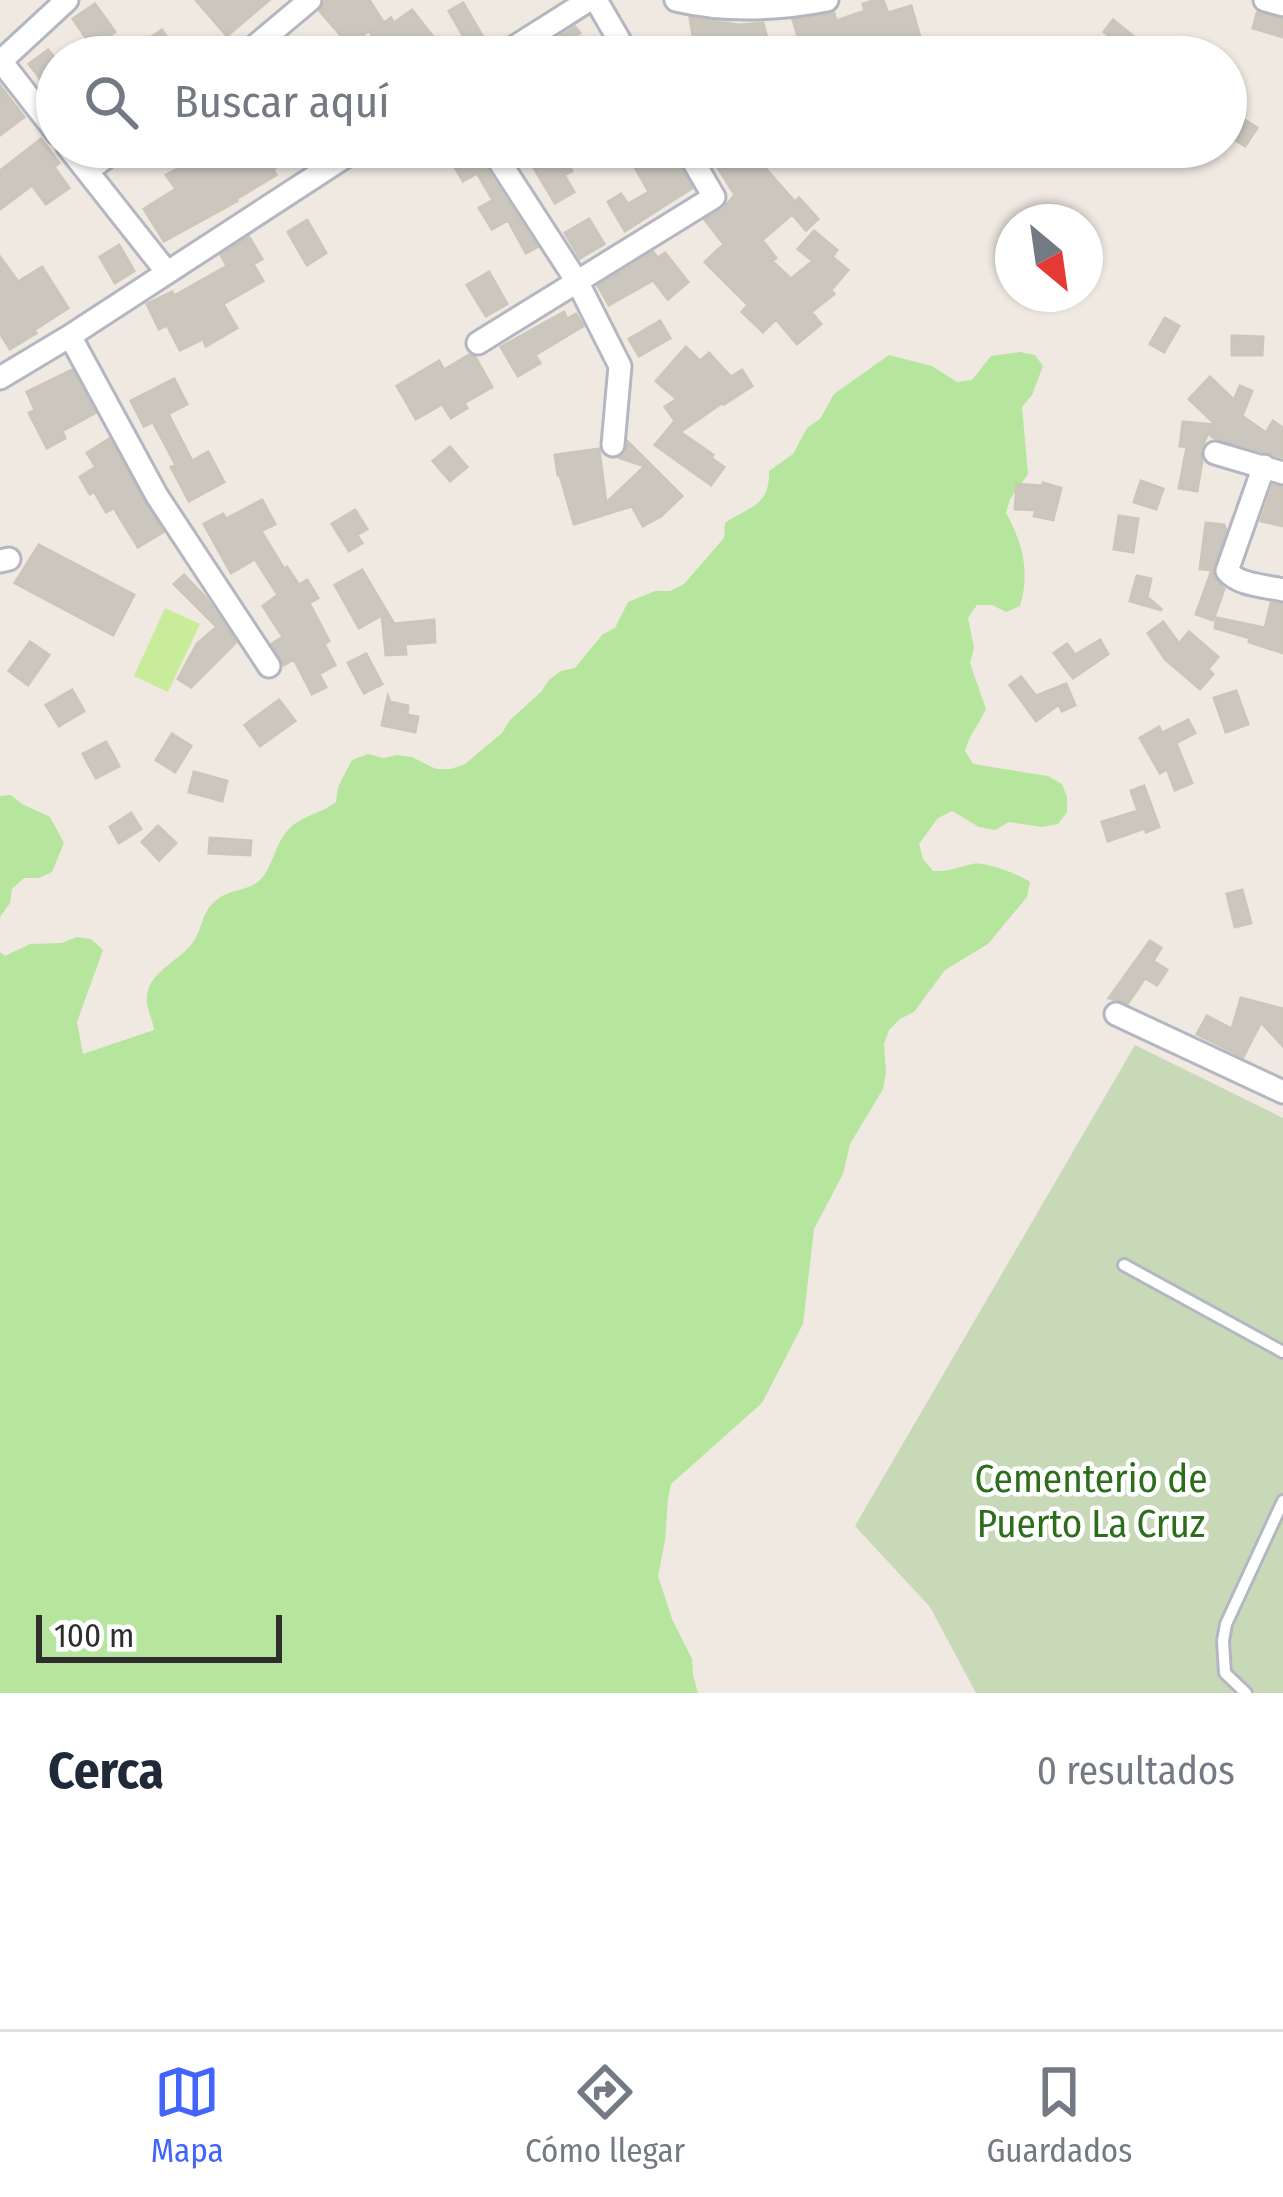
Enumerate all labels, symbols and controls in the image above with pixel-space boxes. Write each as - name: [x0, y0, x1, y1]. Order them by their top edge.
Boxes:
- search box: [36, 36, 1247, 168]
- icon: search: [78, 69, 144, 135]
- text: Buscar aquí: [174, 75, 390, 129]
- north arrow: [995, 204, 1103, 312]
- park label: Cementerio de Puerto La Cruz: [975, 1456, 1207, 1547]
- scale bar: [36, 1609, 282, 1662]
- text: 100 m: [54, 1616, 134, 1656]
- text: Cerca: [48, 1740, 164, 1802]
- text: 0 resultados: [1037, 1748, 1235, 1794]
- tab: Mapa: [151, 2059, 224, 2171]
- tab: Cómo llegar: [525, 2059, 685, 2171]
- tab: Guardados: [986, 2059, 1132, 2171]

